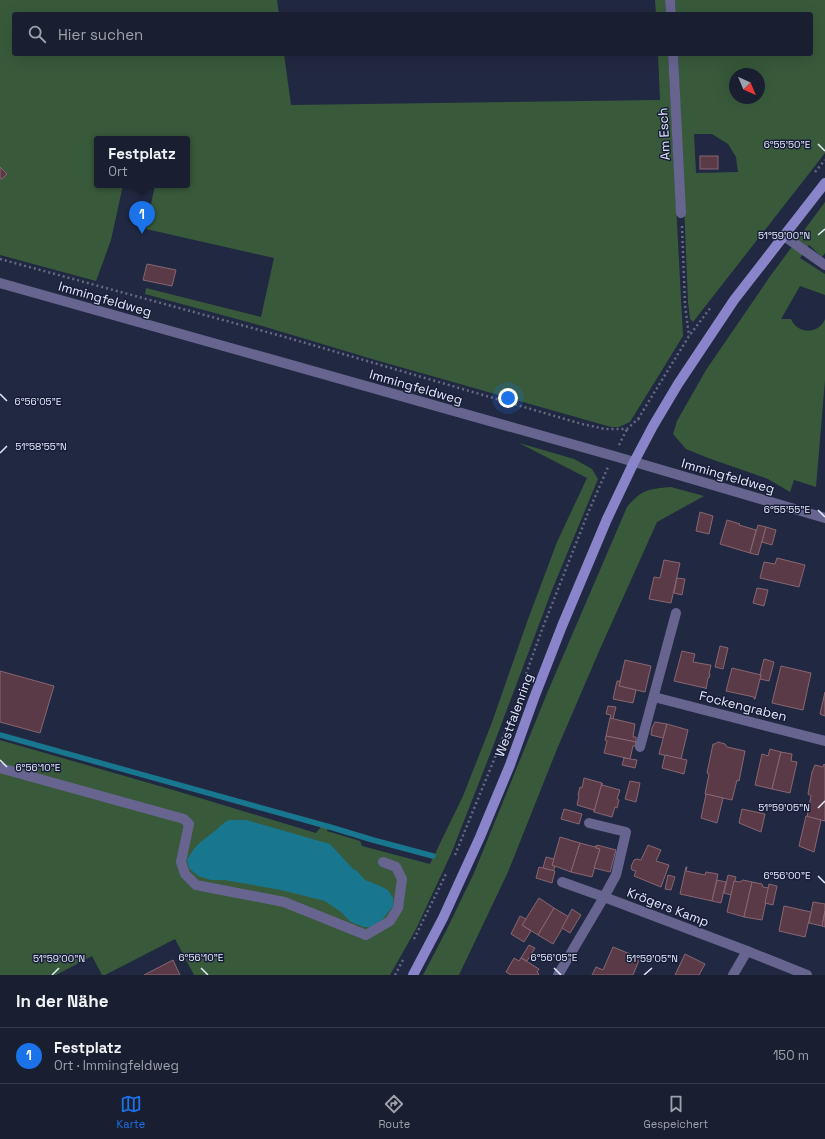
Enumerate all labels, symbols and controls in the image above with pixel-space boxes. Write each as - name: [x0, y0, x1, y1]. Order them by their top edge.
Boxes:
- search box: [12, 12, 813, 56]
- icon: search: [26, 23, 48, 45]
- text: Hier suchen: [58, 25, 143, 44]
- north arrow: [729, 68, 765, 104]
- street label: Am Esch: [654, 107, 674, 161]
- popup: [94, 136, 190, 188]
- text: 6°55'50"E: [764, 138, 811, 151]
- text: Festplatz: [108, 144, 176, 163]
- text: Ort: [108, 163, 128, 180]
- pin: 1: [129, 201, 155, 234]
- text: 51°59'00"N: [758, 229, 810, 242]
- street label: Immingfeldweg: [56, 278, 154, 320]
- street label: Immingfeldweg: [367, 366, 465, 408]
- your location: [498, 388, 518, 408]
- text: 6°56'05"E: [15, 395, 62, 408]
- text: 51°58'55"N: [15, 440, 67, 453]
- street label: Immingfeldweg: [679, 455, 777, 497]
- text: 6°55'55"E: [764, 503, 811, 516]
- street label: Westfalenring: [491, 671, 537, 759]
- street label: Fockengraben: [697, 687, 789, 725]
- text: 6°56'10"E: [15, 761, 61, 774]
- text: 51°59'05"N: [758, 801, 810, 814]
- text: 6°56'00"E: [763, 869, 811, 882]
- street label: Krögers Kamp: [625, 884, 711, 930]
- text: 6°56'10"E: [178, 951, 224, 964]
- text: 6°56'05"E: [531, 951, 578, 964]
- text: 51°59'00"N: [33, 952, 85, 965]
- text: 51°59'05"N: [626, 952, 678, 965]
- text: In der Nähe: [16, 990, 108, 1012]
- text: Festplatz: [54, 1038, 121, 1057]
- text: 1: [26, 1047, 32, 1064]
- text: 150 m: [773, 1047, 809, 1064]
- text: Ort · Immingfeldweg: [54, 1057, 179, 1074]
- tab: Karte: [117, 1093, 145, 1131]
- tab: Route: [378, 1093, 410, 1131]
- tab: Gespeichert: [643, 1093, 708, 1131]

